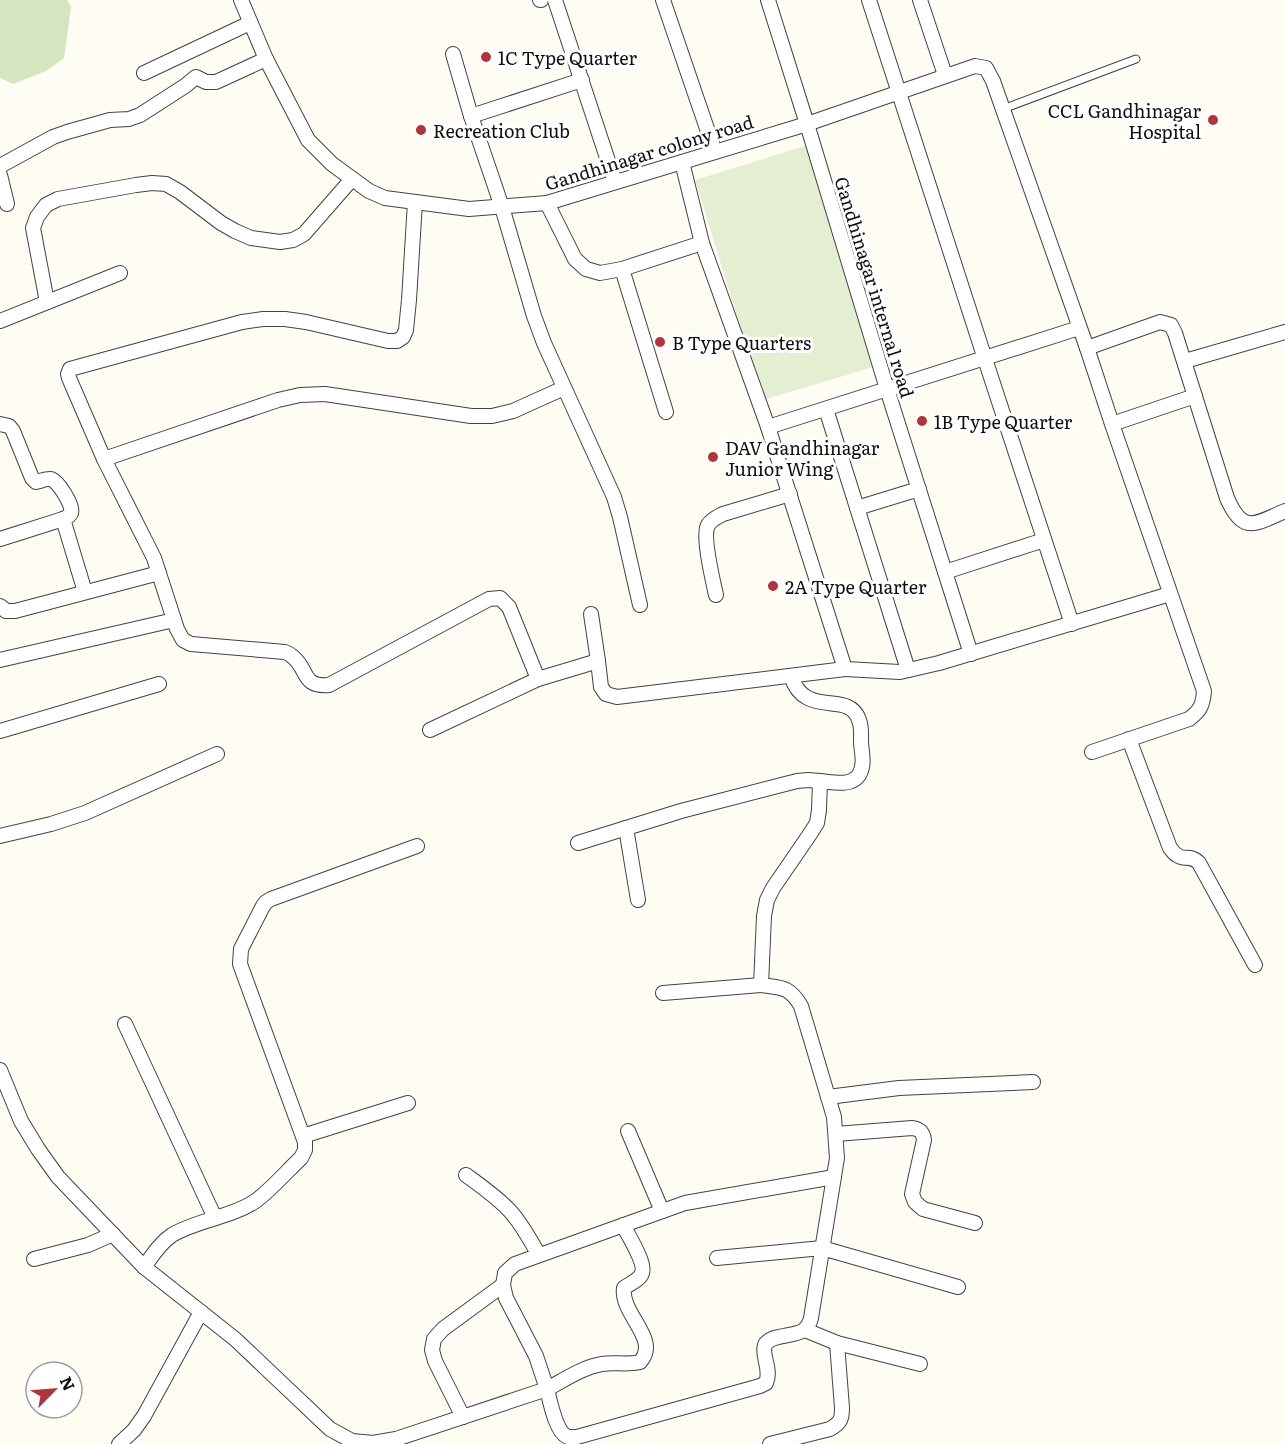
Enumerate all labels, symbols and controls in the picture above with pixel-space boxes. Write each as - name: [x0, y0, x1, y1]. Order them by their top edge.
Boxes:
- place label: 1C Type Quarter: [498, 44, 637, 71]
- marker: 1C Type Quarter: [479, 50, 493, 64]
- place label: CCL Gandhinagar Hospital: [1048, 97, 1201, 145]
- street label: Gandhinagar colony road: [541, 107, 757, 197]
- marker: CCL Gandhinagar Hospital: [1206, 113, 1220, 127]
- place label: Recreation Club: [433, 117, 570, 144]
- marker: Recreation Club: [414, 123, 428, 137]
- street label: Gandhinagar internal road: [828, 173, 922, 401]
- place label: B Type Quarters: [672, 329, 811, 356]
- marker: B Type Quarters: [653, 335, 667, 349]
- place label: 1B Type Quarter: [934, 408, 1073, 435]
- marker: 1B Type Quarter: [915, 414, 929, 428]
- place label: DAV Gandhinagar Junior Wing: [725, 434, 880, 482]
- marker: DAV Gandhinagar Junior Wing: [706, 450, 720, 464]
- place label: 2A Type Quarter: [785, 573, 927, 600]
- marker: 2A Type Quarter: [766, 579, 780, 593]
- north arrow: [24, 1360, 84, 1420]
- text: N: [55, 1372, 82, 1394]

